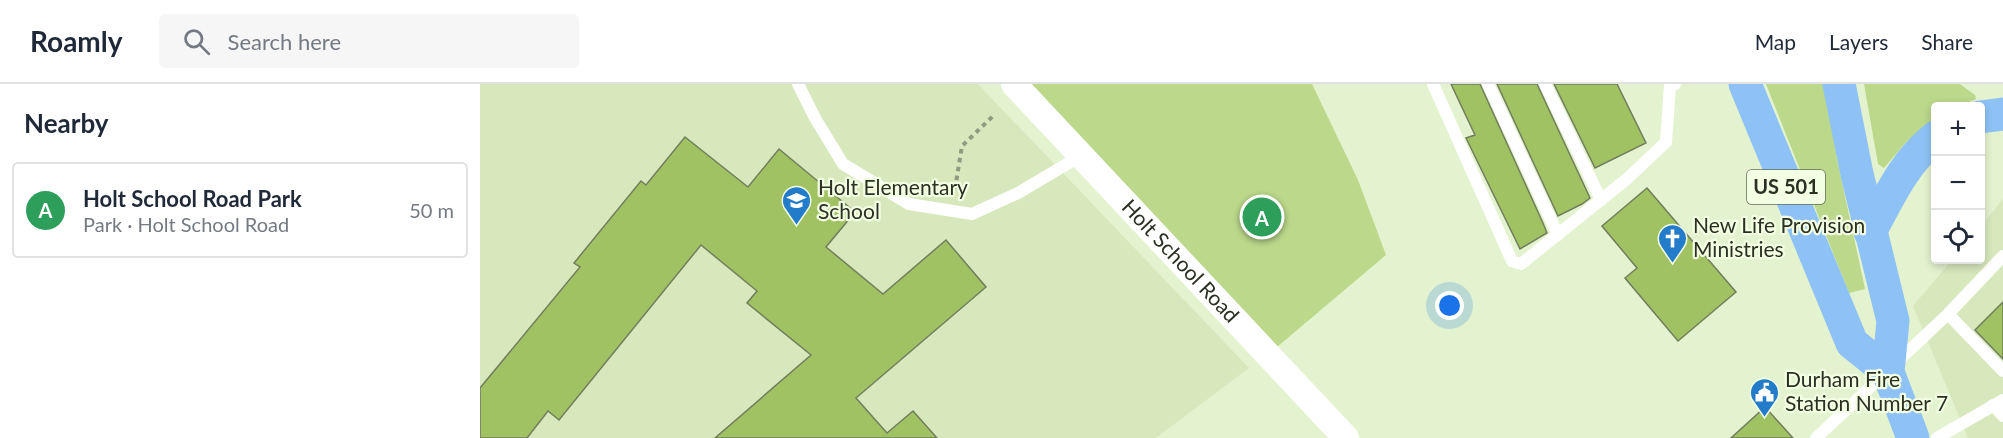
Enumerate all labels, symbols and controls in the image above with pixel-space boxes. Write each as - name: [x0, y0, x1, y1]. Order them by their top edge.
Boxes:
- search box: [159, 14, 579, 68]
- text: Roamly: [30, 24, 123, 58]
- icon: search: [180, 25, 213, 58]
- text: Search here: [228, 28, 341, 55]
- text: Map: [1755, 29, 1796, 54]
- text: Layers: [1829, 29, 1888, 54]
- text: Share: [1921, 29, 1973, 54]
- map controls: [1931, 102, 1985, 264]
- button: +: [1931, 102, 1985, 156]
- text: Nearby: [24, 107, 109, 139]
- button: −: [1931, 156, 1985, 210]
- road number: US 501: [1747, 170, 1825, 204]
- place label: Holt Elementary School: [818, 174, 968, 223]
- school or university icon: Holt Elementary School: [781, 184, 813, 226]
- text: Holt School Road Park: [83, 185, 302, 212]
- street label: Holt School Road: [1118, 194, 1245, 327]
- pin: A: [1242, 194, 1282, 240]
- text: A: [39, 198, 52, 222]
- text: 50 m: [409, 198, 454, 222]
- button: locate: [1931, 210, 1985, 264]
- text: Park · Holt School Road: [83, 212, 289, 236]
- place label: New Life Provision Ministries: [1693, 212, 1865, 261]
- church icon: New Life Provision Ministries: [1656, 222, 1688, 264]
- your location: [1435, 291, 1464, 320]
- place label: Durham Fire Station Number 7: [1785, 366, 1948, 415]
- public building icon: Durham Fire Station Number 7: [1748, 376, 1780, 418]

